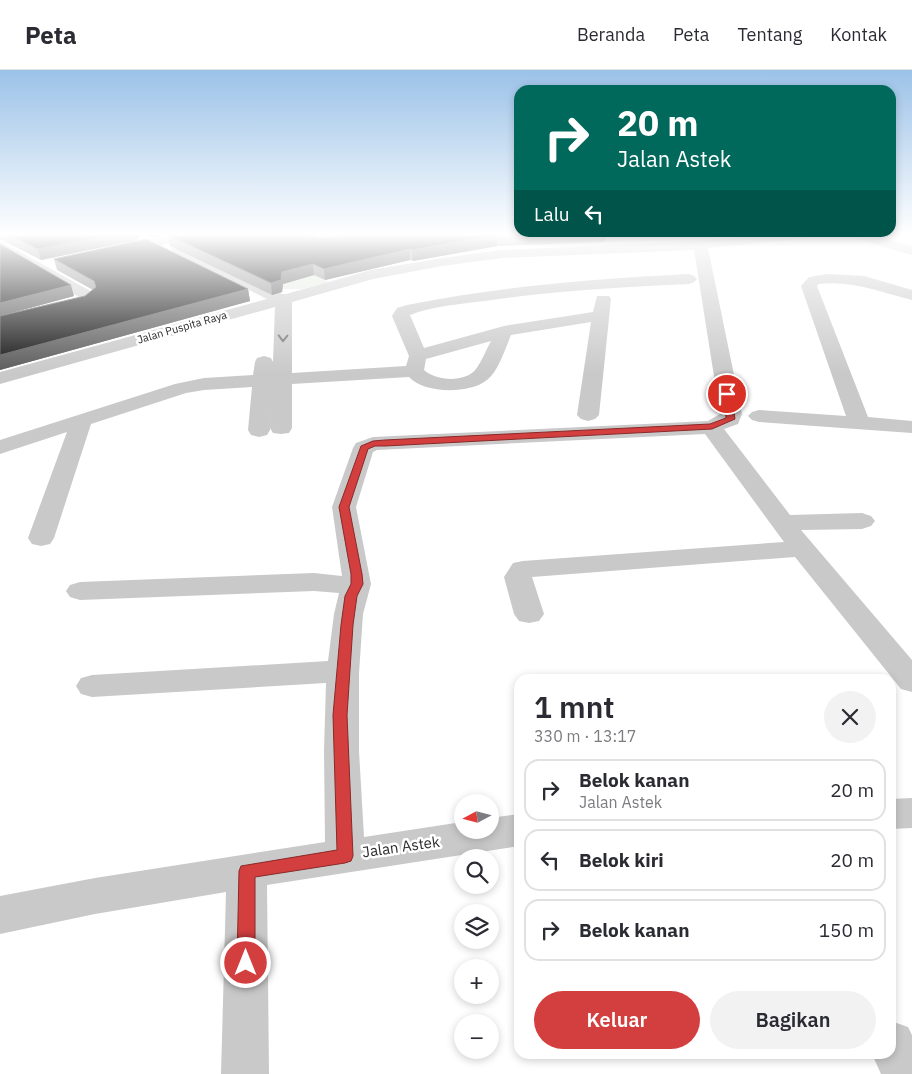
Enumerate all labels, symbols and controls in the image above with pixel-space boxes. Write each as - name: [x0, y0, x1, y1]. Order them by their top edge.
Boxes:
- text: Peta: [25, 19, 77, 51]
- text: Beranda: [577, 23, 645, 46]
- text: Peta: [673, 23, 709, 46]
- text: Tentang: [737, 23, 802, 46]
- text: Kontak: [830, 23, 887, 46]
- text: 20 m: [617, 100, 699, 146]
- icon: right: [534, 105, 599, 170]
- text: Jalan Astek: [617, 144, 731, 173]
- icon: left: [580, 200, 608, 228]
- text: Lalu: [534, 202, 570, 226]
- street label: Jalan Puspita Raya: [135, 307, 229, 347]
- one-way arrow: [278, 335, 289, 343]
- pin: [706, 373, 748, 415]
- icon: arrive: [713, 380, 741, 408]
- text: 1 mnt: [534, 687, 615, 726]
- button: close: [824, 691, 876, 743]
- text: 330 m · 13:17: [534, 726, 636, 746]
- text: Belok kanan: [579, 768, 690, 792]
- icon: right: [536, 776, 564, 804]
- text: 20 m: [830, 778, 874, 802]
- text: Jalan Astek: [579, 792, 662, 812]
- north arrow: [454, 794, 499, 839]
- map controls: [454, 794, 499, 1059]
- street label: Jalan Astek: [361, 832, 441, 861]
- icon: left: [536, 846, 564, 874]
- text: Belok kiri: [579, 848, 664, 872]
- text: 20 m: [830, 848, 874, 872]
- button: search: [454, 849, 499, 894]
- button: layers: [454, 904, 499, 949]
- icon: right: [536, 916, 564, 944]
- text: Belok kanan: [579, 918, 690, 942]
- text: 150 m: [819, 918, 874, 942]
- position arrow: [219, 936, 271, 988]
- button: +: [454, 959, 499, 1004]
- button: Keluar: [534, 991, 700, 1049]
- button: Bagikan: [710, 991, 876, 1049]
- button: −: [454, 1014, 499, 1059]

